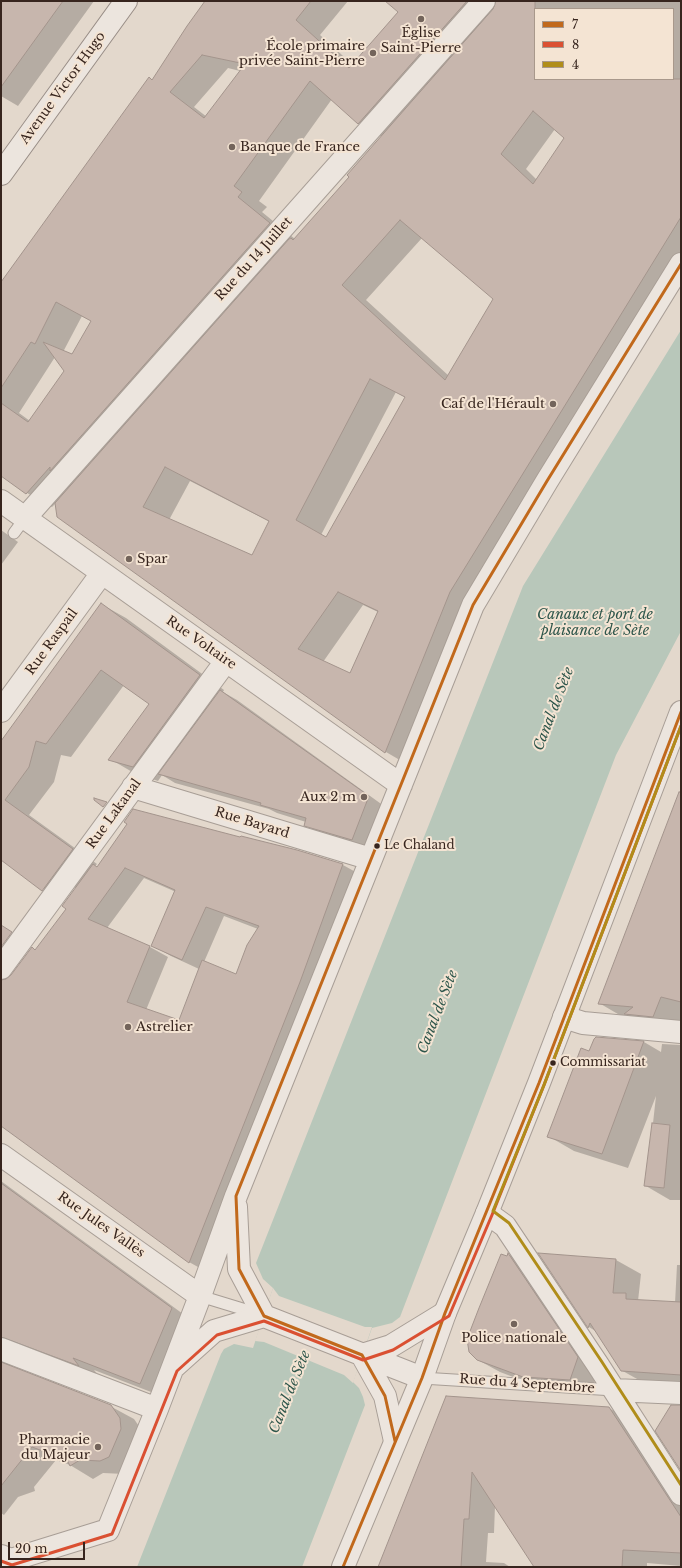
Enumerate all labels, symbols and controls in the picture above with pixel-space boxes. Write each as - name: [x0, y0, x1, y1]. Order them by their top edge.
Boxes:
- legend: [534, 8, 674, 80]
- marker: Église Saint-Pierre: [416, 14, 426, 24]
- text: 7: [572, 17, 578, 32]
- place label: Église Saint-Pierre: [381, 25, 461, 56]
- street label: Avenue Victor Hugo: [17, 29, 109, 147]
- text: 8: [572, 37, 579, 52]
- place label: École primaire privée Saint-Pierre: [239, 38, 365, 69]
- marker: École primaire privée Saint-Pierre: [368, 48, 378, 58]
- text: 4: [572, 57, 579, 72]
- place label: Banque de France: [240, 139, 360, 155]
- marker: Banque de France: [227, 142, 237, 152]
- street label: Rue du 14 Juillet: [212, 214, 296, 304]
- place label: Caf de l'Hérault: [441, 396, 545, 412]
- marker: Caf de l'Hérault: [548, 399, 558, 409]
- place label: Spar: [137, 551, 168, 567]
- marker: Spar: [124, 554, 134, 564]
- street label: Rue Raspail: [23, 606, 81, 678]
- water label: Canaux et port de plaisance de Sète: [537, 607, 653, 640]
- street label: Rue Voltaire: [163, 613, 239, 673]
- water label: Canal de Sète: [530, 665, 578, 753]
- street label: Rue Lakanal: [83, 776, 145, 852]
- place label: Aux 2 m: [300, 789, 356, 805]
- marker: Aux 2 m: [359, 792, 369, 802]
- street label: Rue Bayard: [213, 804, 291, 842]
- place label: Le Chaland: [384, 839, 454, 853]
- marker: Le Chaland: [372, 841, 382, 851]
- water label: Canal de Sète: [414, 968, 462, 1056]
- place label: Astrelier: [136, 1019, 193, 1035]
- marker: Astrelier: [123, 1022, 133, 1032]
- place label: Commissariat: [560, 1056, 646, 1070]
- marker: Commissariat: [548, 1058, 558, 1068]
- street label: Rue Jules Vallès: [54, 1189, 148, 1261]
- marker: Police nationale: [509, 1319, 519, 1329]
- place label: Police nationale: [461, 1330, 567, 1346]
- water label: Canal de Sète: [266, 1348, 314, 1436]
- street label: Rue du 4 Septembre: [459, 1371, 595, 1397]
- place label: Pharmacie du Majeur: [19, 1432, 90, 1463]
- marker: Pharmacie du Majeur: [93, 1442, 103, 1452]
- scale bar: [10, 1534, 87, 1560]
- text: 20 m: [15, 1541, 47, 1556]

